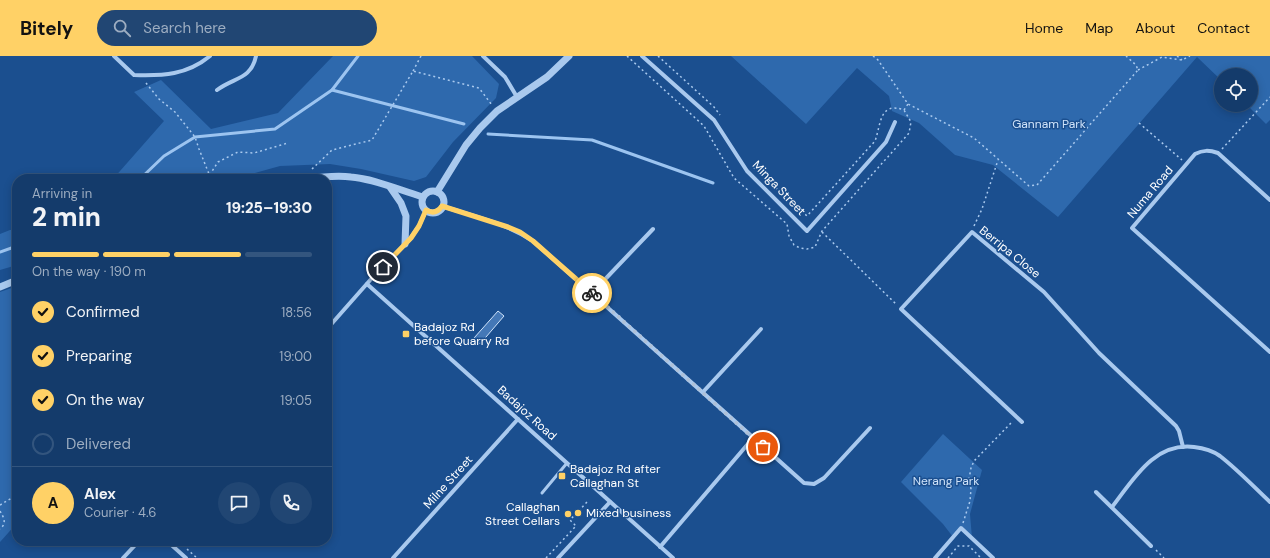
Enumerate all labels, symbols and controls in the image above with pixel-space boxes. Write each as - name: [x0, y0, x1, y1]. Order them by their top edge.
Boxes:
- search box: [97, 10, 377, 46]
- text: Bitely: [20, 16, 73, 41]
- icon: search: [111, 17, 133, 39]
- text: Search here: [143, 18, 226, 38]
- text: Home: [1025, 19, 1063, 37]
- text: Map: [1085, 19, 1113, 37]
- text: About: [1135, 19, 1175, 37]
- text: Contact: [1197, 19, 1250, 37]
- map controls: [1214, 68, 1258, 112]
- button: locate: [1214, 68, 1258, 112]
- park label: Gannam Park: [1012, 116, 1086, 132]
- street label: Minga Street: [749, 157, 809, 219]
- street label: Numa Road: [1123, 163, 1177, 221]
- text: Arriving in: [32, 185, 92, 202]
- text: 19:25–19:30: [226, 198, 312, 218]
- text: 2 min: [32, 200, 101, 234]
- street label: Berripa Close: [976, 222, 1044, 282]
- pin: [366, 250, 400, 284]
- icon: home: [372, 256, 394, 278]
- text: On the way · 190 m: [32, 263, 146, 280]
- courier: [572, 273, 612, 313]
- icon: bike: [581, 282, 603, 304]
- icon: check: [32, 301, 54, 323]
- text: Confirmed: [66, 302, 140, 322]
- text: 18:56: [281, 304, 312, 321]
- place label: Badajoz Rd before Quarry Rd: [414, 319, 509, 349]
- marker: Badajoz Rd before Quarry Rd: [401, 329, 411, 339]
- icon: check: [32, 345, 54, 367]
- text: Preparing: [66, 346, 132, 366]
- text: 19:00: [279, 348, 312, 365]
- street label: Badajoz Road: [494, 382, 560, 444]
- icon: check: [32, 389, 54, 411]
- text: On the way: [66, 390, 145, 410]
- text: 19:05: [280, 392, 312, 409]
- pin: [746, 430, 780, 464]
- text: Delivered: [66, 434, 131, 454]
- icon: bag: [752, 436, 774, 458]
- street label: Milne Street: [420, 452, 476, 512]
- place label: Badajoz Rd after Callaghan St: [570, 461, 661, 491]
- marker: Badajoz Rd after Callaghan St: [557, 471, 567, 481]
- park label: Nerang Park: [913, 473, 979, 489]
- button: chat: [218, 482, 260, 524]
- button: phone: [270, 482, 312, 524]
- text: Alex: [84, 484, 116, 504]
- text: A: [48, 493, 58, 513]
- place label: Callaghan Street Cellars: [485, 499, 560, 529]
- text: Courier · 4.6: [84, 504, 156, 521]
- place label: Mixed business: [586, 505, 671, 521]
- marker: Mixed business: [573, 508, 583, 518]
- marker: Callaghan Street Cellars: [563, 509, 573, 519]

